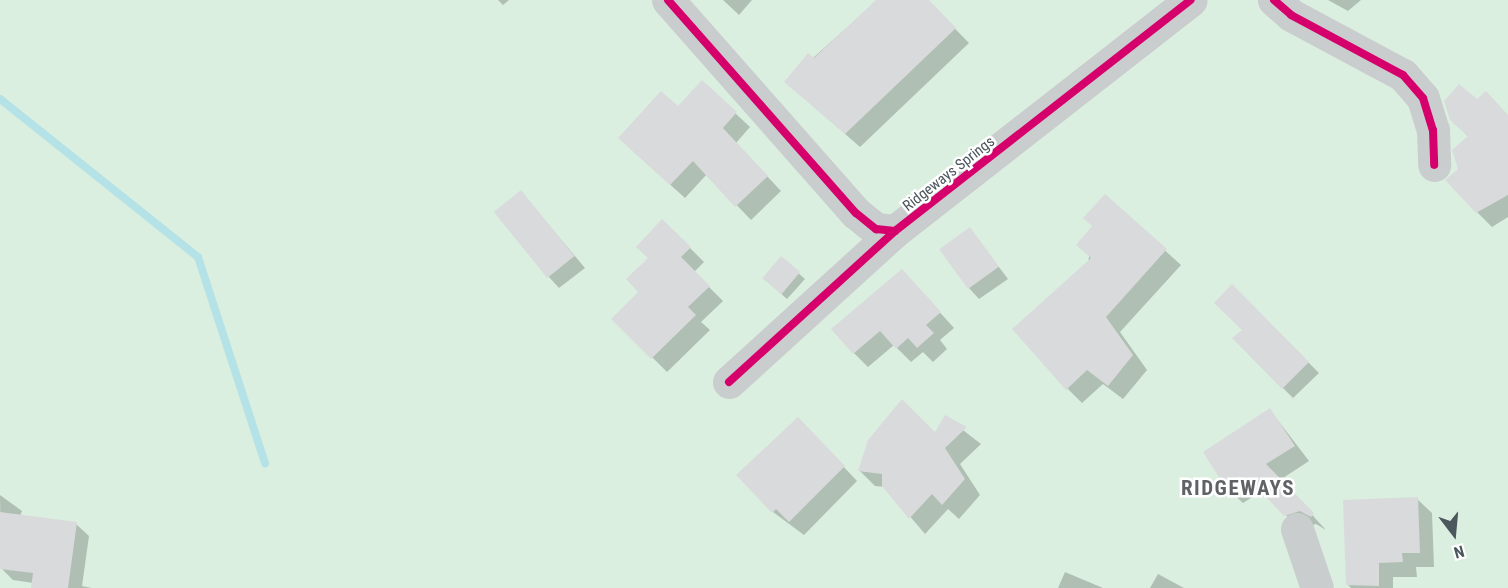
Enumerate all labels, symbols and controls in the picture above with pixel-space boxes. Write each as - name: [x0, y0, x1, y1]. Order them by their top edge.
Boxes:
- street label: Ridgeways Springs: [900, 133, 998, 215]
- district label: RIDGEWAYS: [1181, 475, 1295, 501]
- north arrow: [1424, 504, 1484, 564]
- text: N: [1452, 541, 1466, 562]

